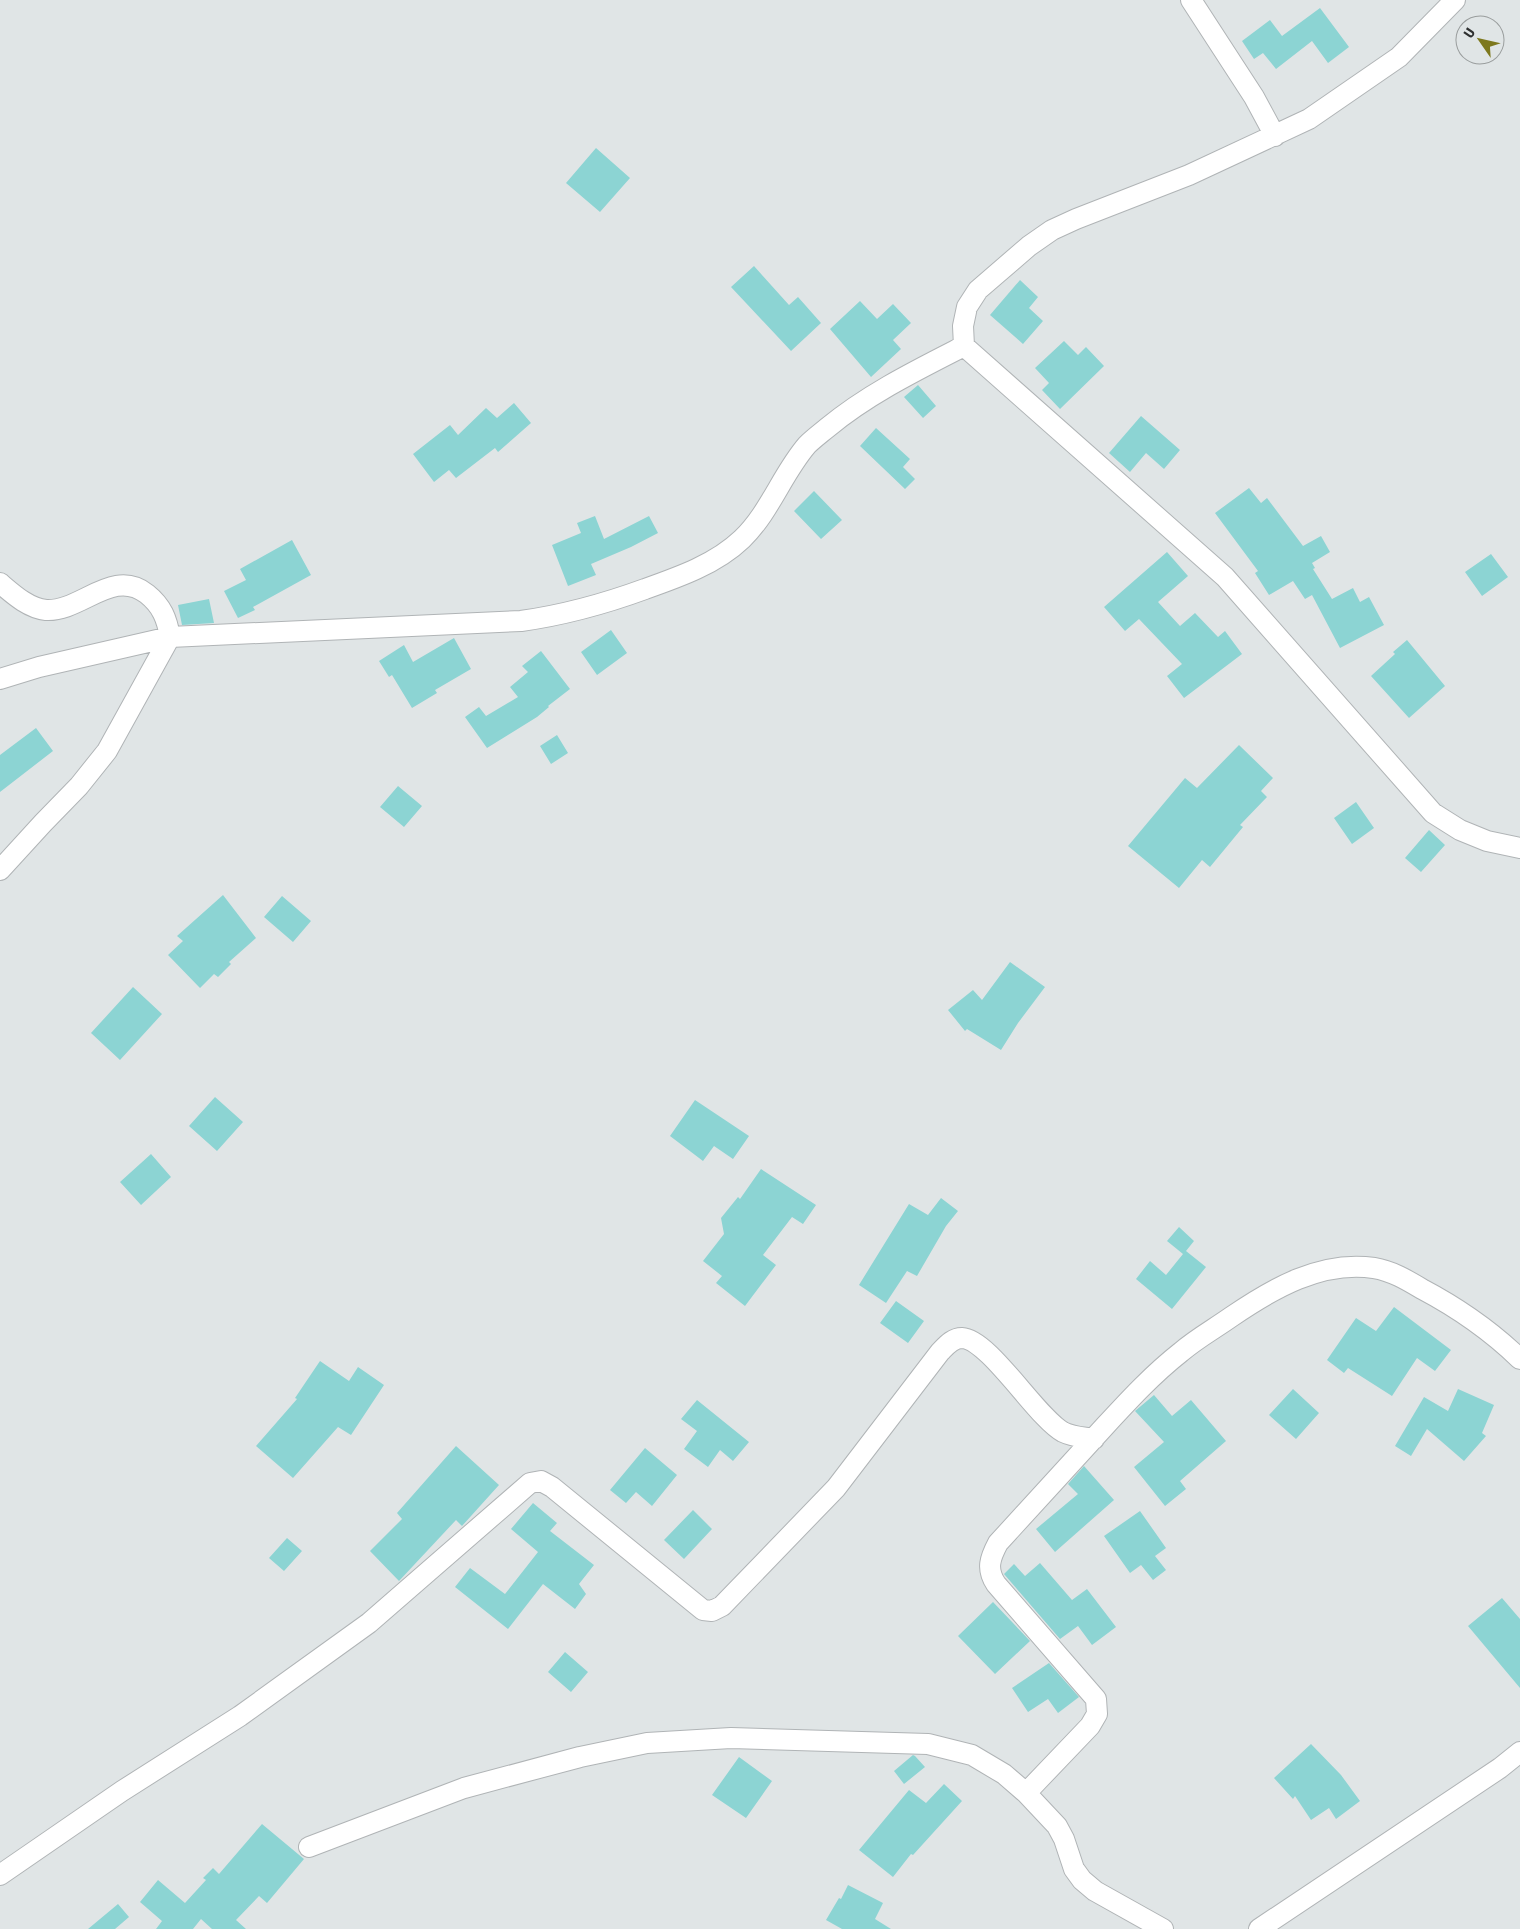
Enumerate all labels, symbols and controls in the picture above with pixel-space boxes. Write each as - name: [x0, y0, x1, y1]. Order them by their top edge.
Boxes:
- north arrow: [1455, 15, 1505, 65]
- text: U: [1460, 25, 1479, 41]

